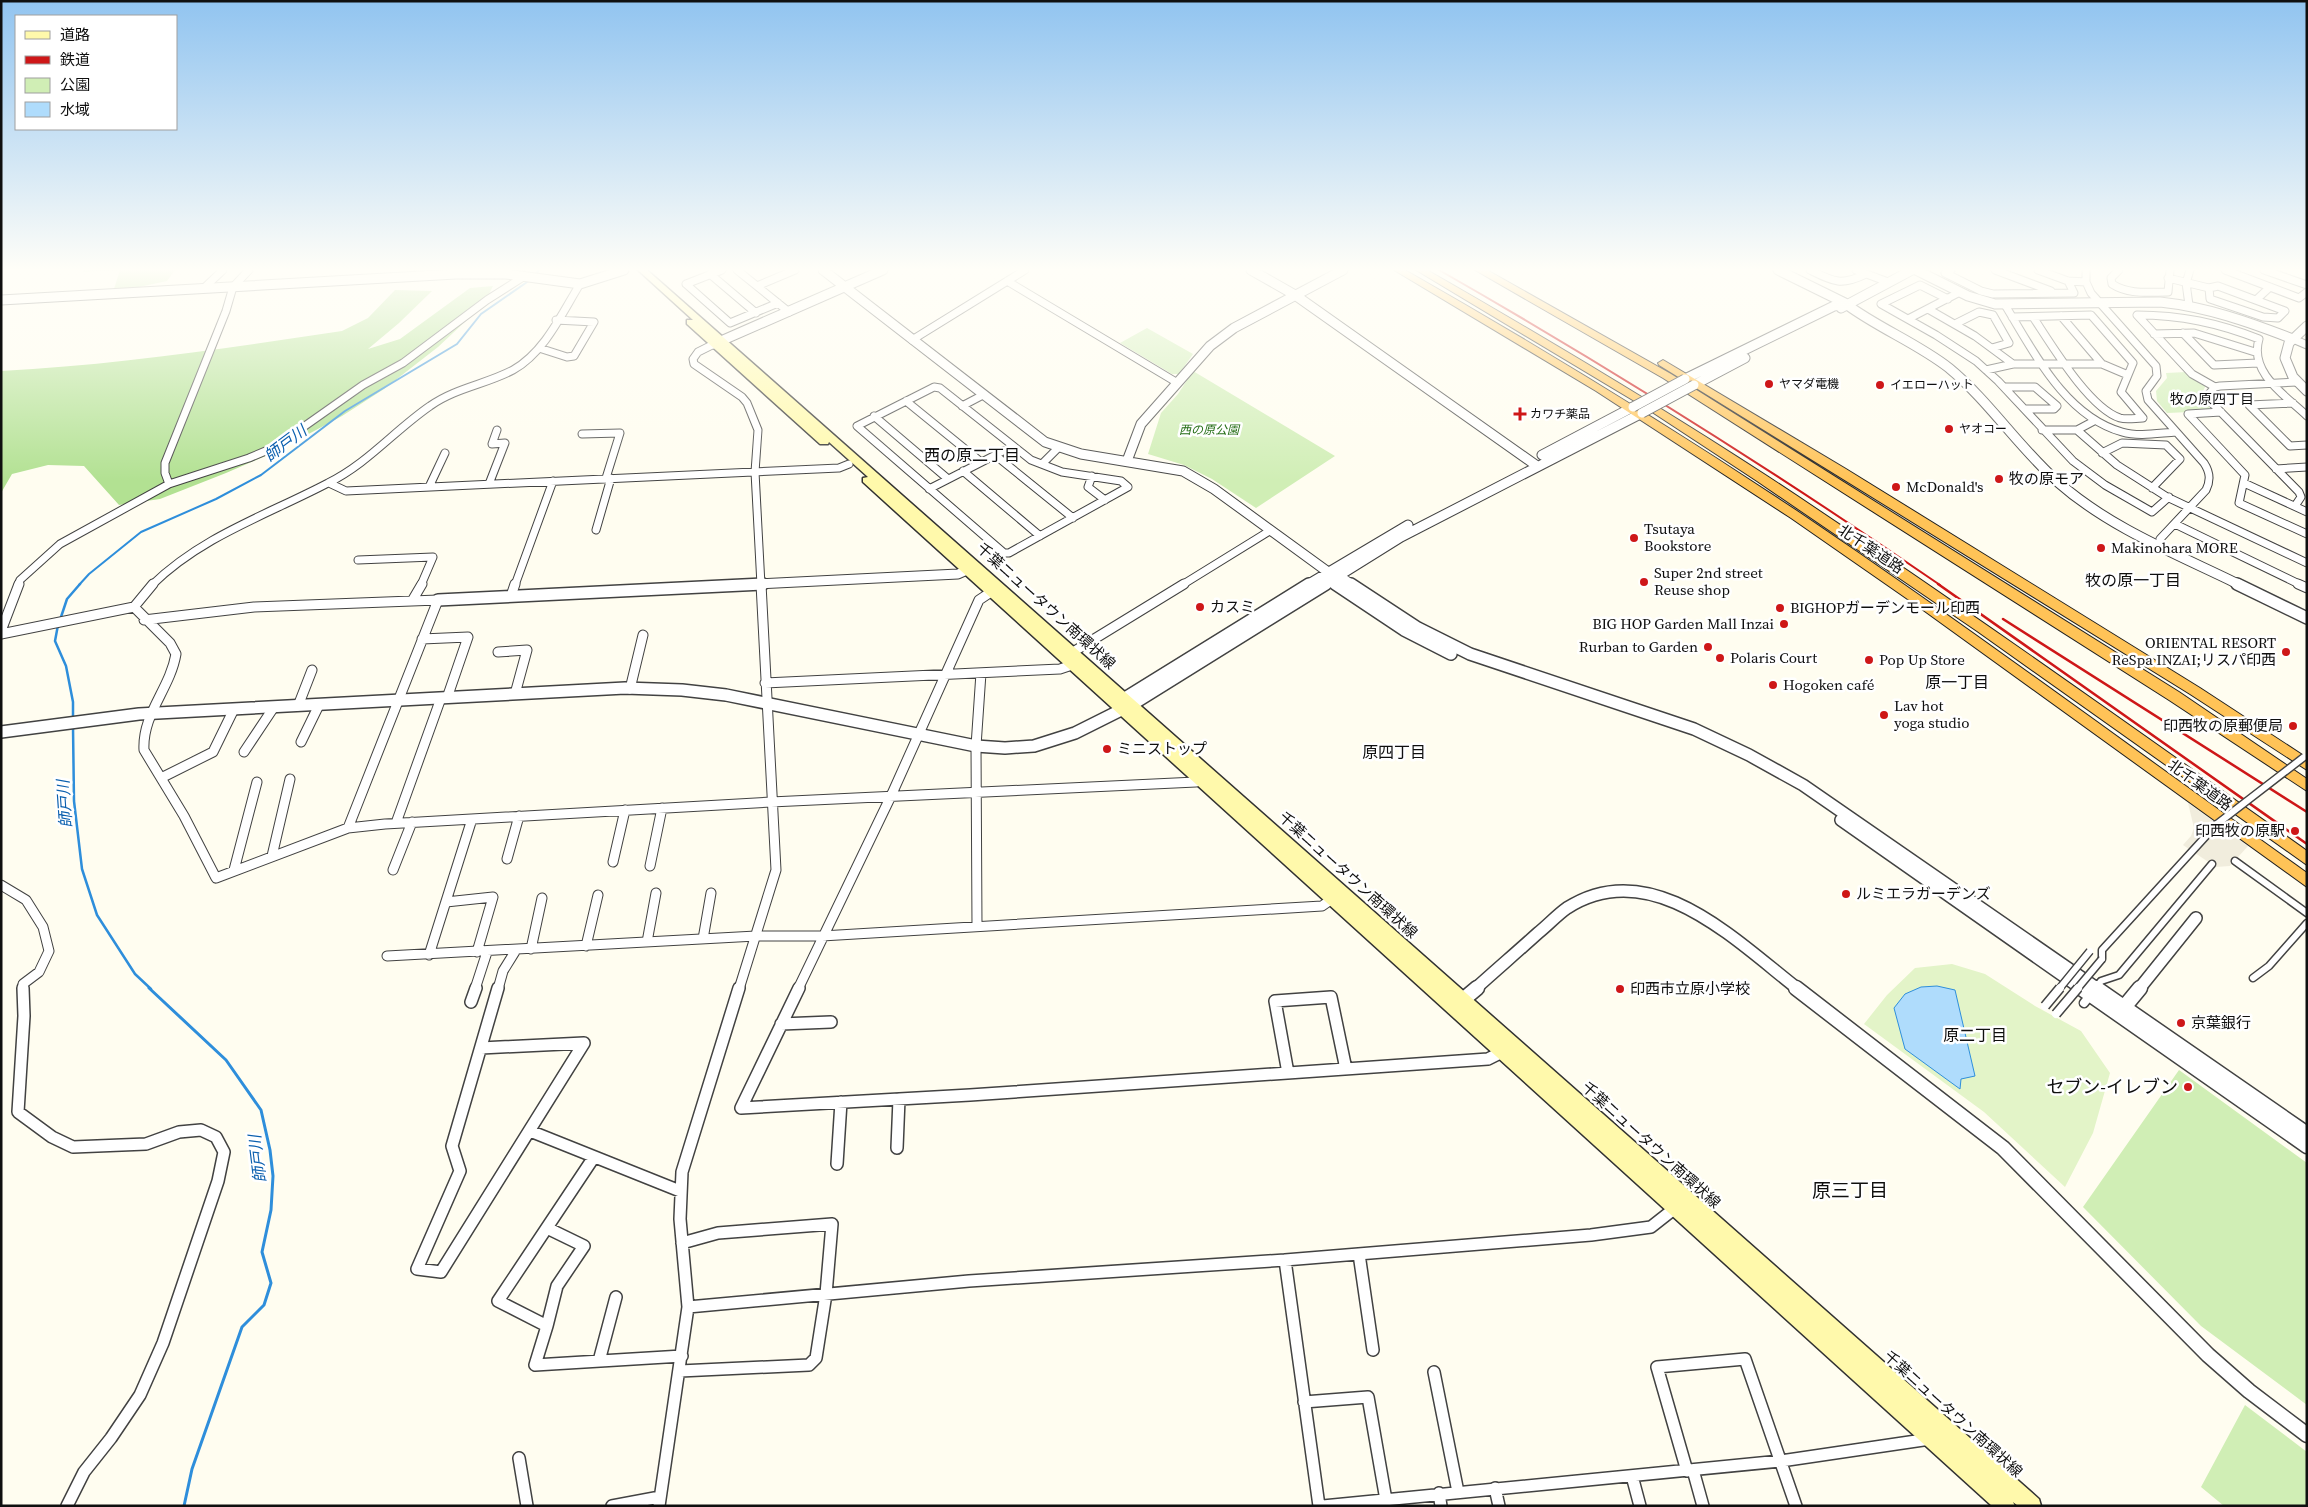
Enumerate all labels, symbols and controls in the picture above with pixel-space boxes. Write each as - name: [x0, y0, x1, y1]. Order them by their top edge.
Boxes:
- legend: [15, 15, 178, 130]
- text: 道路: [60, 24, 90, 45]
- text: 鉄道: [60, 49, 90, 70]
- text: 公園: [60, 74, 90, 95]
- text: 水域: [60, 99, 90, 120]
- place label: ヤマダ電機: [1779, 376, 1839, 392]
- place label: イエローハット: [1890, 377, 1974, 393]
- marker: ヤマダ電機: [1763, 378, 1775, 390]
- marker: イエローハット: [1874, 379, 1886, 391]
- district label: 牧の原四丁目: [2170, 389, 2254, 409]
- place label: カワチ薬品: [1530, 406, 1590, 422]
- marker: カワチ薬品: [1514, 408, 1526, 420]
- water label: 師戸川: [259, 419, 312, 466]
- place label: ヤオコー: [1959, 421, 2007, 437]
- park label: 西の原公園: [1179, 422, 1241, 438]
- marker: ヤオコー: [1943, 423, 1955, 435]
- district label: 西の原二丁目: [924, 444, 1020, 466]
- place label: 牧の原モア: [2009, 468, 2084, 489]
- marker: 牧の原モア: [1993, 473, 2005, 485]
- place label: McDonald's: [1906, 476, 1983, 497]
- marker: McDonald's: [1890, 481, 1902, 493]
- place label: Tsutaya Bookstore: [1644, 518, 1712, 556]
- street label: 北千葉道路: [1834, 519, 1908, 578]
- marker: Tsutaya Bookstore: [1628, 532, 1640, 544]
- place label: Makinohara MORE: [2111, 537, 2238, 558]
- street label: 千葉ニュータウン南環状線: [972, 538, 1120, 674]
- marker: Makinohara MORE: [2095, 542, 2107, 554]
- place label: Super 2nd street Reuse shop: [1654, 562, 1763, 600]
- district label: 牧の原一丁目: [2085, 569, 2181, 591]
- marker: Super 2nd street Reuse shop: [1638, 576, 1650, 588]
- place label: カスミ: [1210, 596, 1255, 617]
- place label: BIGHOPガーデンモール印西: [1790, 597, 1980, 618]
- marker: カスミ: [1194, 601, 1206, 613]
- marker: BIGHOPガーデンモール印西: [1774, 602, 1786, 614]
- place label: BIG HOP Garden Mall Inzai: [1592, 613, 1774, 634]
- marker: BIG HOP Garden Mall Inzai: [1778, 618, 1790, 630]
- place label: ORIENTAL RESORT ReSpa INZAI;リスパ印西: [2112, 632, 2276, 670]
- place label: Rurban to Garden: [1579, 636, 1698, 657]
- marker: Rurban to Garden: [1702, 641, 1714, 653]
- marker: ORIENTAL RESORT ReSpa INZAI;リスパ印西: [2280, 646, 2292, 658]
- place label: Polaris Court: [1730, 647, 1817, 668]
- place label: Pop Up Store: [1879, 649, 1965, 670]
- marker: Polaris Court: [1714, 652, 1726, 664]
- marker: Pop Up Store: [1863, 654, 1875, 666]
- district label: 原一丁目: [1925, 671, 1989, 693]
- place label: Hogoken café: [1783, 674, 1875, 695]
- marker: Hogoken café: [1767, 679, 1779, 691]
- place label: Lav hot yoga studio: [1894, 695, 1969, 733]
- marker: Lav hot yoga studio: [1878, 709, 1890, 721]
- place label: 印西牧の原郵便局: [2163, 715, 2283, 736]
- marker: 印西牧の原郵便局: [2287, 720, 2299, 732]
- place label: ミニストップ: [1117, 738, 1207, 759]
- district label: 原四丁目: [1362, 741, 1426, 763]
- marker: ミニストップ: [1101, 743, 1113, 755]
- street label: 北千葉道路: [2164, 754, 2237, 815]
- water label: 師戸川: [51, 777, 77, 829]
- street label: 千葉ニュータウン南環状線: [1274, 807, 1422, 943]
- place label: 印西牧の原駅: [2195, 820, 2285, 841]
- marker: 印西牧の原駅: [2289, 825, 2301, 837]
- place label: ルミエラガーデンズ: [1856, 883, 1991, 904]
- marker: ルミエラガーデンズ: [1840, 888, 1852, 900]
- place label: 印西市立原小学校: [1630, 978, 1750, 999]
- marker: 印西市立原小学校: [1614, 983, 1626, 995]
- place label: 京葉銀行: [2191, 1012, 2251, 1033]
- marker: 京葉銀行: [2175, 1017, 2187, 1029]
- district label: 原二丁目: [1943, 1024, 2007, 1046]
- place label: セブン-イレブン: [2046, 1074, 2178, 1099]
- street label: 千葉ニュータウン南環状線: [1577, 1077, 1725, 1213]
- marker: セブン-イレブン: [2182, 1081, 2194, 1093]
- water label: 師戸川: [243, 1132, 271, 1184]
- district label: 原三丁目: [1812, 1177, 1888, 1203]
- street label: 千葉ニュータウン南環状線: [1879, 1346, 2027, 1482]

